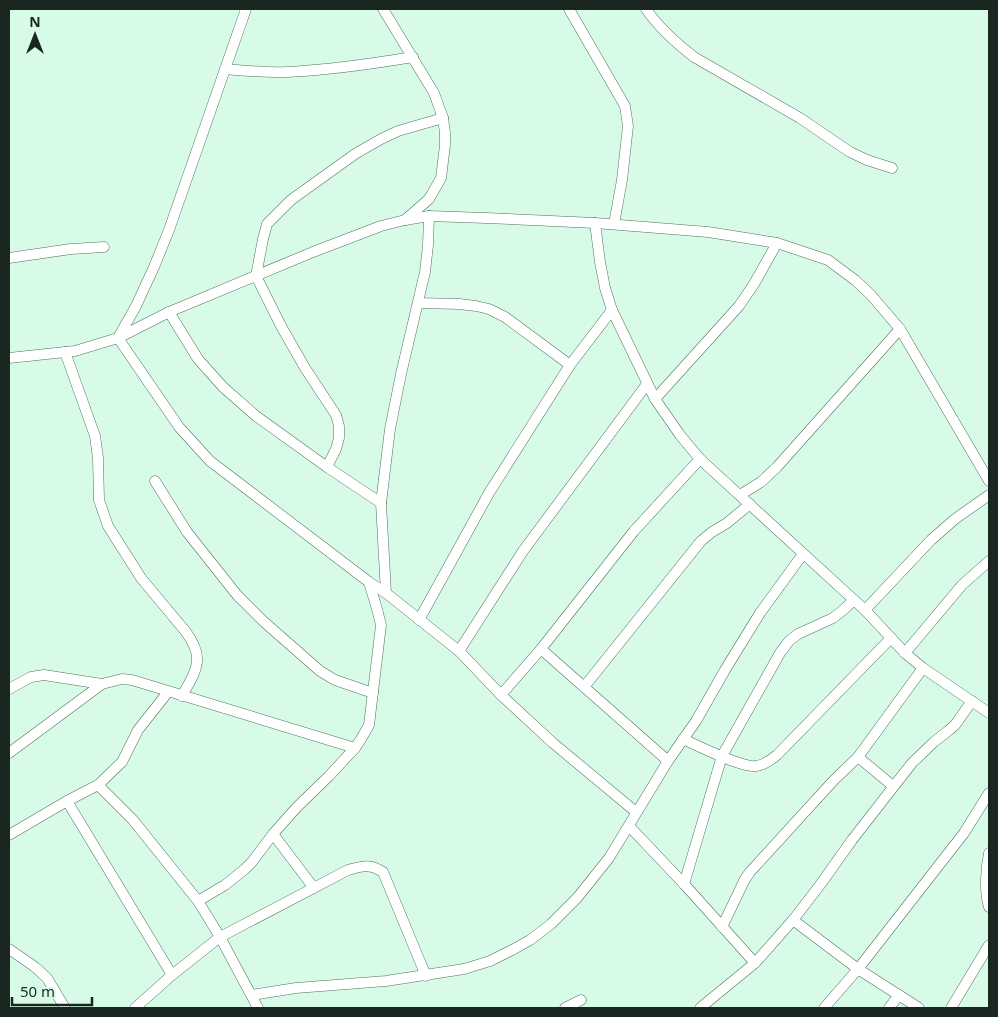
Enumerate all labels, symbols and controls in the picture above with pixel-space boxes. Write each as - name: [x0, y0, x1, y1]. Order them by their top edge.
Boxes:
- north arrow: [10, 10, 60, 60]
- text: N: [29, 12, 41, 31]
- scale bar: [12, 974, 92, 1006]
- text: 50 m: [20, 981, 55, 1001]

